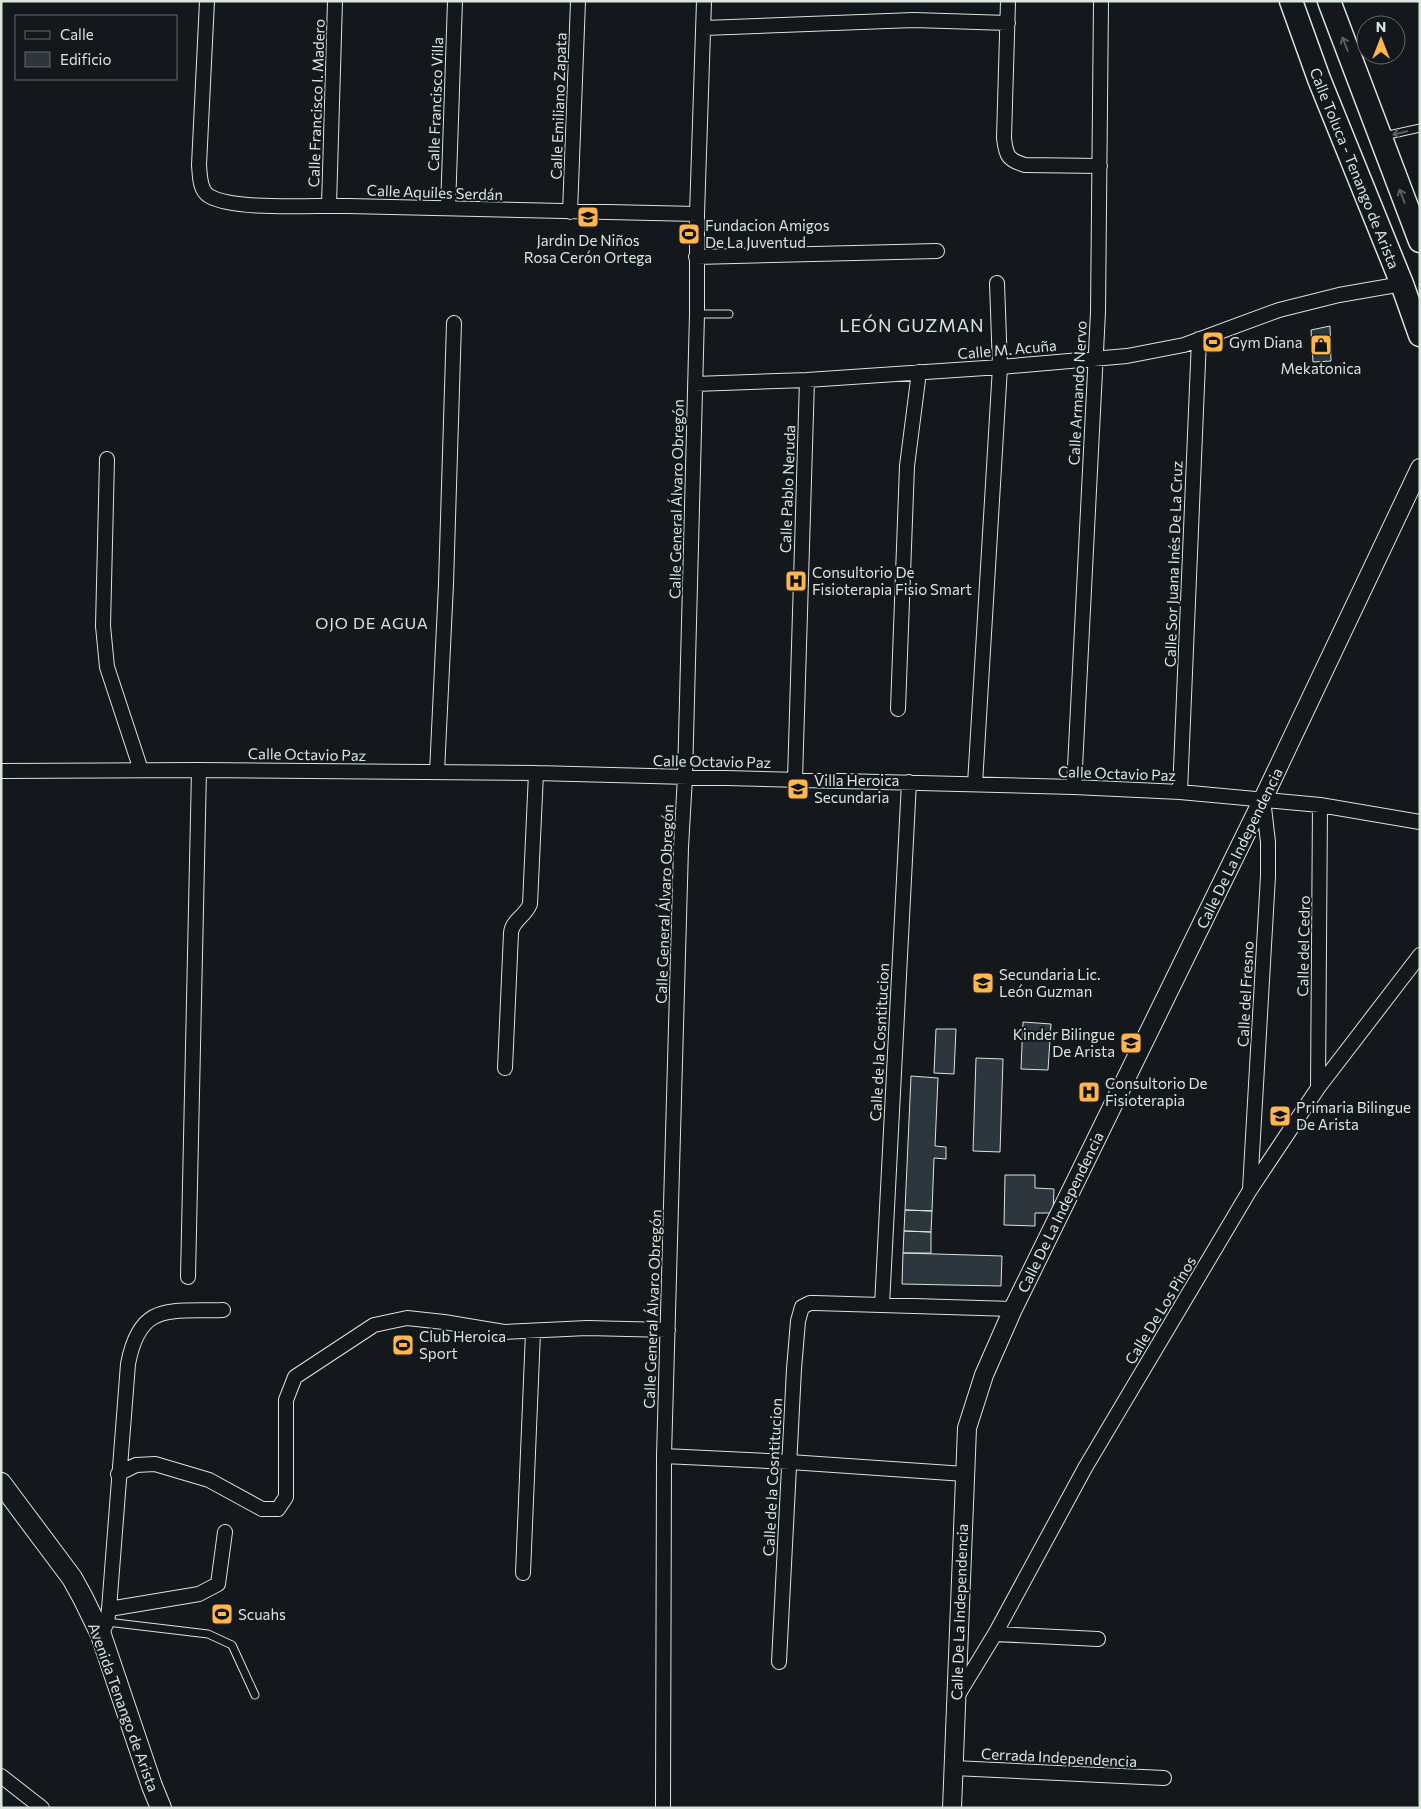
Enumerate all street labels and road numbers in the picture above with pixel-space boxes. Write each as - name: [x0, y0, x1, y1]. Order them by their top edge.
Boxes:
- street label: Calle Francisco I. Madero: [304, 18, 328, 188]
- street label: Calle Emiliano Zapata: [546, 32, 570, 180]
- street label: Calle Francisco Villa: [424, 37, 446, 171]
- street label: Calle Toluca - Tenango de Arista: [1306, 65, 1404, 271]
- street label: Calle Aquiles Serdán: [367, 181, 503, 203]
- street label: Calle Armando Nervo: [1064, 320, 1090, 466]
- street label: Calle M. Acuña: [957, 336, 1057, 362]
- street label: Calle General Álvaro Obregón: [664, 399, 687, 599]
- street label: Calle Pablo Neruda: [776, 425, 798, 553]
- street label: Calle Sor Juana Inés De La Cruz: [1160, 460, 1186, 668]
- street label: Calle Octavio Paz: [248, 744, 366, 764]
- street label: Calle Octavio Paz: [653, 751, 771, 771]
- street label: Calle Octavio Paz: [1058, 762, 1176, 784]
- street label: Calle De La Independencia: [1192, 765, 1286, 931]
- street label: Calle General Álvaro Obregón: [651, 804, 676, 1004]
- street label: Calle del Cedro: [1293, 895, 1313, 997]
- street label: Calle del Fresno: [1233, 940, 1257, 1047]
- street label: Calle de la Cosntitucion: [866, 962, 892, 1122]
- street label: Calle De La Independencia: [1013, 1129, 1107, 1295]
- street label: Calle General Álvaro Obregón: [639, 1209, 664, 1409]
- street label: Calle De Los Pinos: [1121, 1253, 1199, 1367]
- street label: Calle de la Cosntitucion: [759, 1397, 785, 1557]
- street label: Calle De La Independencia: [947, 1523, 971, 1701]
- street label: Avenida Tenango de Arista: [85, 1620, 163, 1794]
- street label: Cerrada Independencia: [980, 1744, 1138, 1770]

